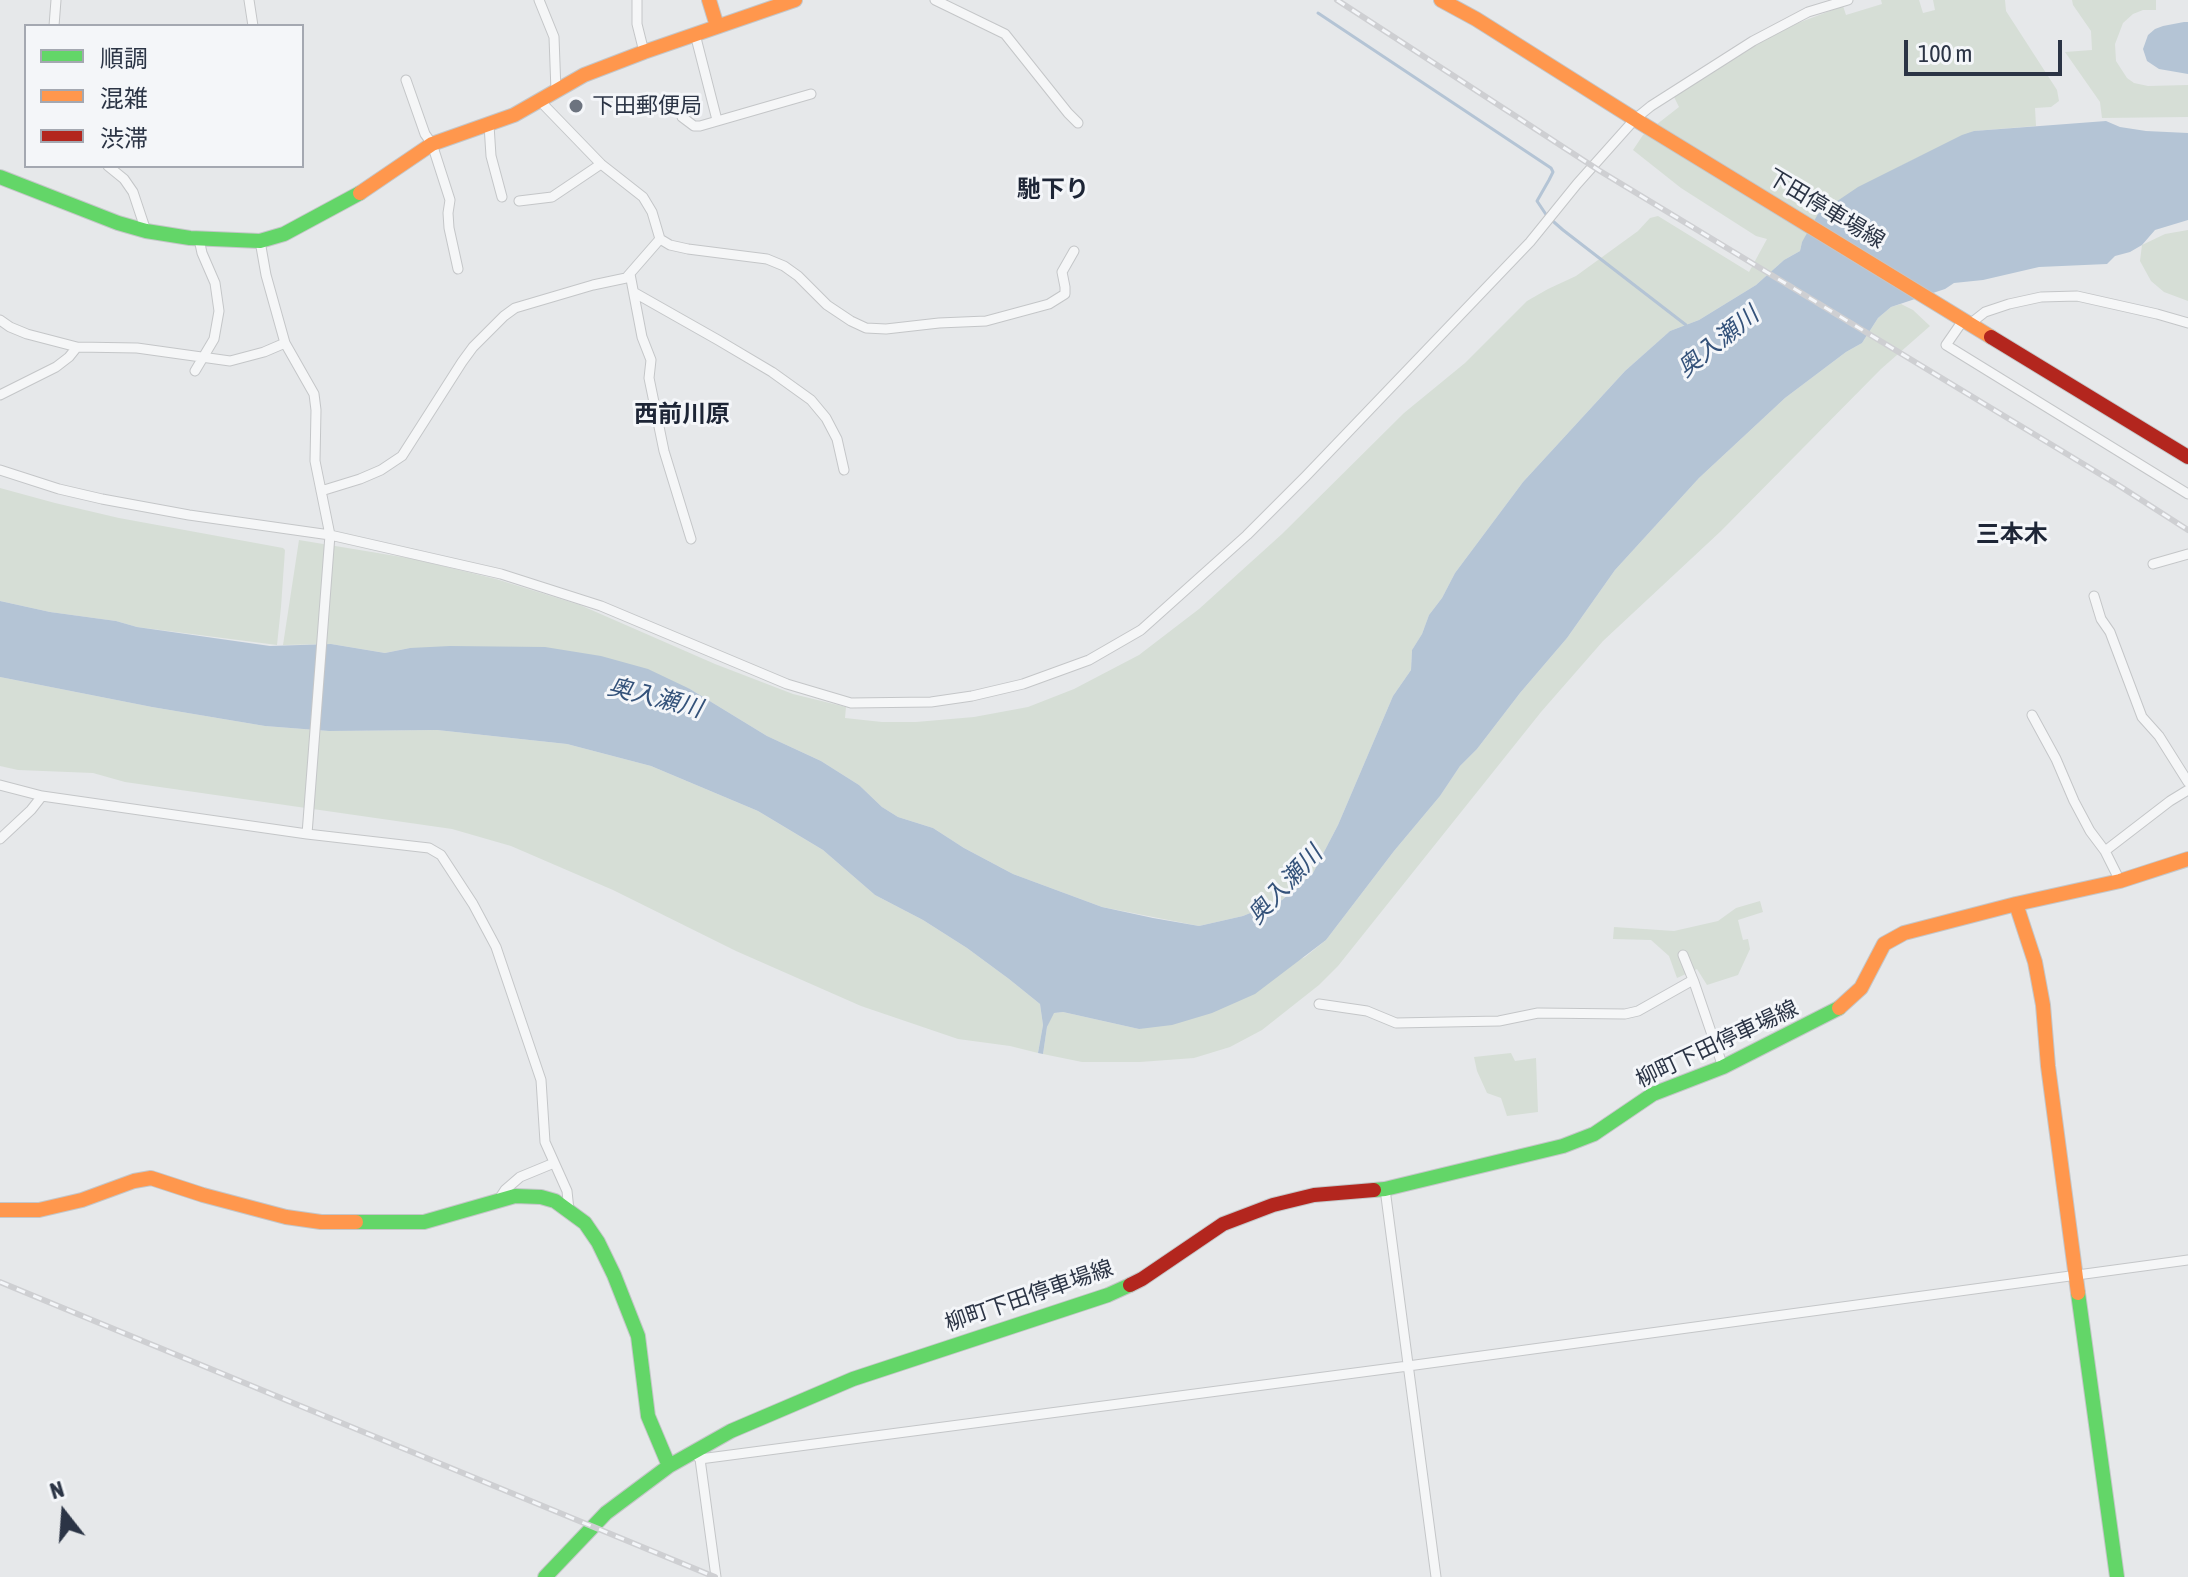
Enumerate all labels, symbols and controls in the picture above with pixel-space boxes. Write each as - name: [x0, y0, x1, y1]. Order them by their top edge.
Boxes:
- legend: [24, 24, 304, 168]
- scale bar: [1908, 24, 2066, 74]
- text: 100 m: [1918, 40, 1972, 67]
- text: 順調: [100, 45, 148, 72]
- text: 混雑: [100, 85, 148, 112]
- place label: 下田郵便局: [592, 93, 702, 119]
- marker: 下田郵便局: [567, 97, 585, 115]
- text: 渋滞: [100, 125, 148, 152]
- street label: 下田停車場線: [1763, 164, 1889, 254]
- district label: 馳下り: [1017, 175, 1089, 203]
- water label: 奥入瀬川: [1672, 301, 1764, 383]
- district label: 西前川原: [634, 400, 730, 428]
- district label: 三本木: [1976, 520, 2048, 548]
- water label: 奥入瀬川: [605, 672, 705, 724]
- water label: 奥入瀬川: [1242, 840, 1328, 930]
- street label: 柳町下田停車場線: [1632, 995, 1802, 1093]
- street label: 柳町下田停車場線: [941, 1255, 1117, 1337]
- north arrow: [24, 1473, 104, 1553]
- text: N: [47, 1476, 67, 1504]

